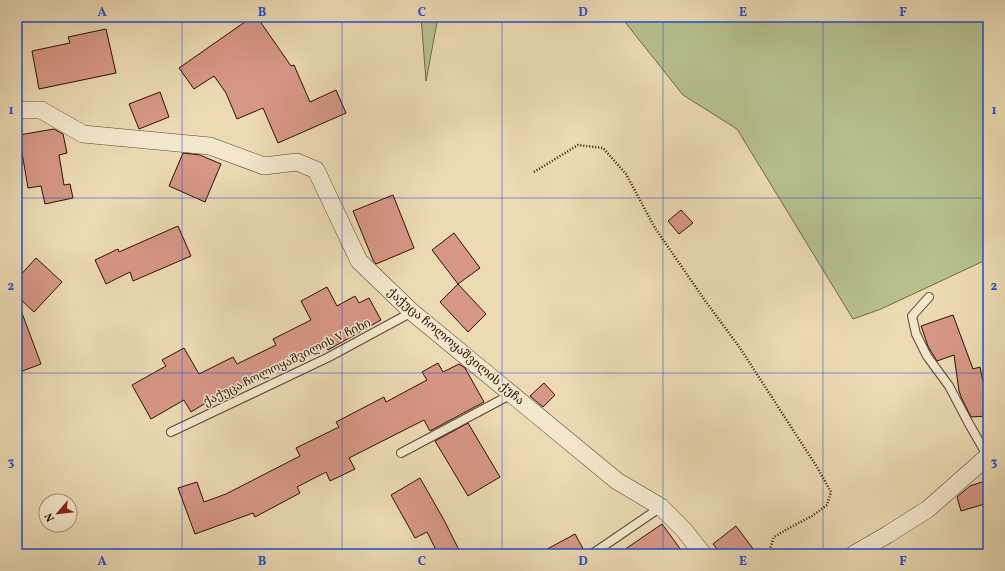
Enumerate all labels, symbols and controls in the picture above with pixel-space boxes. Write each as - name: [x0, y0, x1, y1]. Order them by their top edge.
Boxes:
- text: A: [97, 4, 107, 22]
- text: B: [258, 4, 267, 22]
- text: C: [418, 4, 426, 22]
- text: D: [578, 4, 588, 22]
- text: E: [739, 4, 747, 22]
- text: F: [899, 4, 907, 22]
- text: 1: [8, 102, 14, 120]
- text: 1: [991, 102, 997, 120]
- text: 2: [8, 278, 15, 296]
- text: 2: [991, 278, 998, 296]
- street label: ქაქუცა ჩოლოყაშვილის ქუჩა: [383, 285, 527, 409]
- street label: ქაქუცა ჩოლოყაშვილის V ჩიხი: [201, 315, 374, 411]
- text: 3: [8, 454, 15, 472]
- text: 3: [991, 454, 998, 472]
- north arrow: [38, 493, 78, 533]
- text: N: [42, 510, 59, 524]
- text: A: [97, 553, 107, 571]
- text: B: [258, 553, 267, 571]
- text: C: [418, 553, 426, 571]
- text: D: [578, 553, 588, 571]
- text: E: [739, 553, 747, 571]
- text: F: [899, 553, 907, 571]

